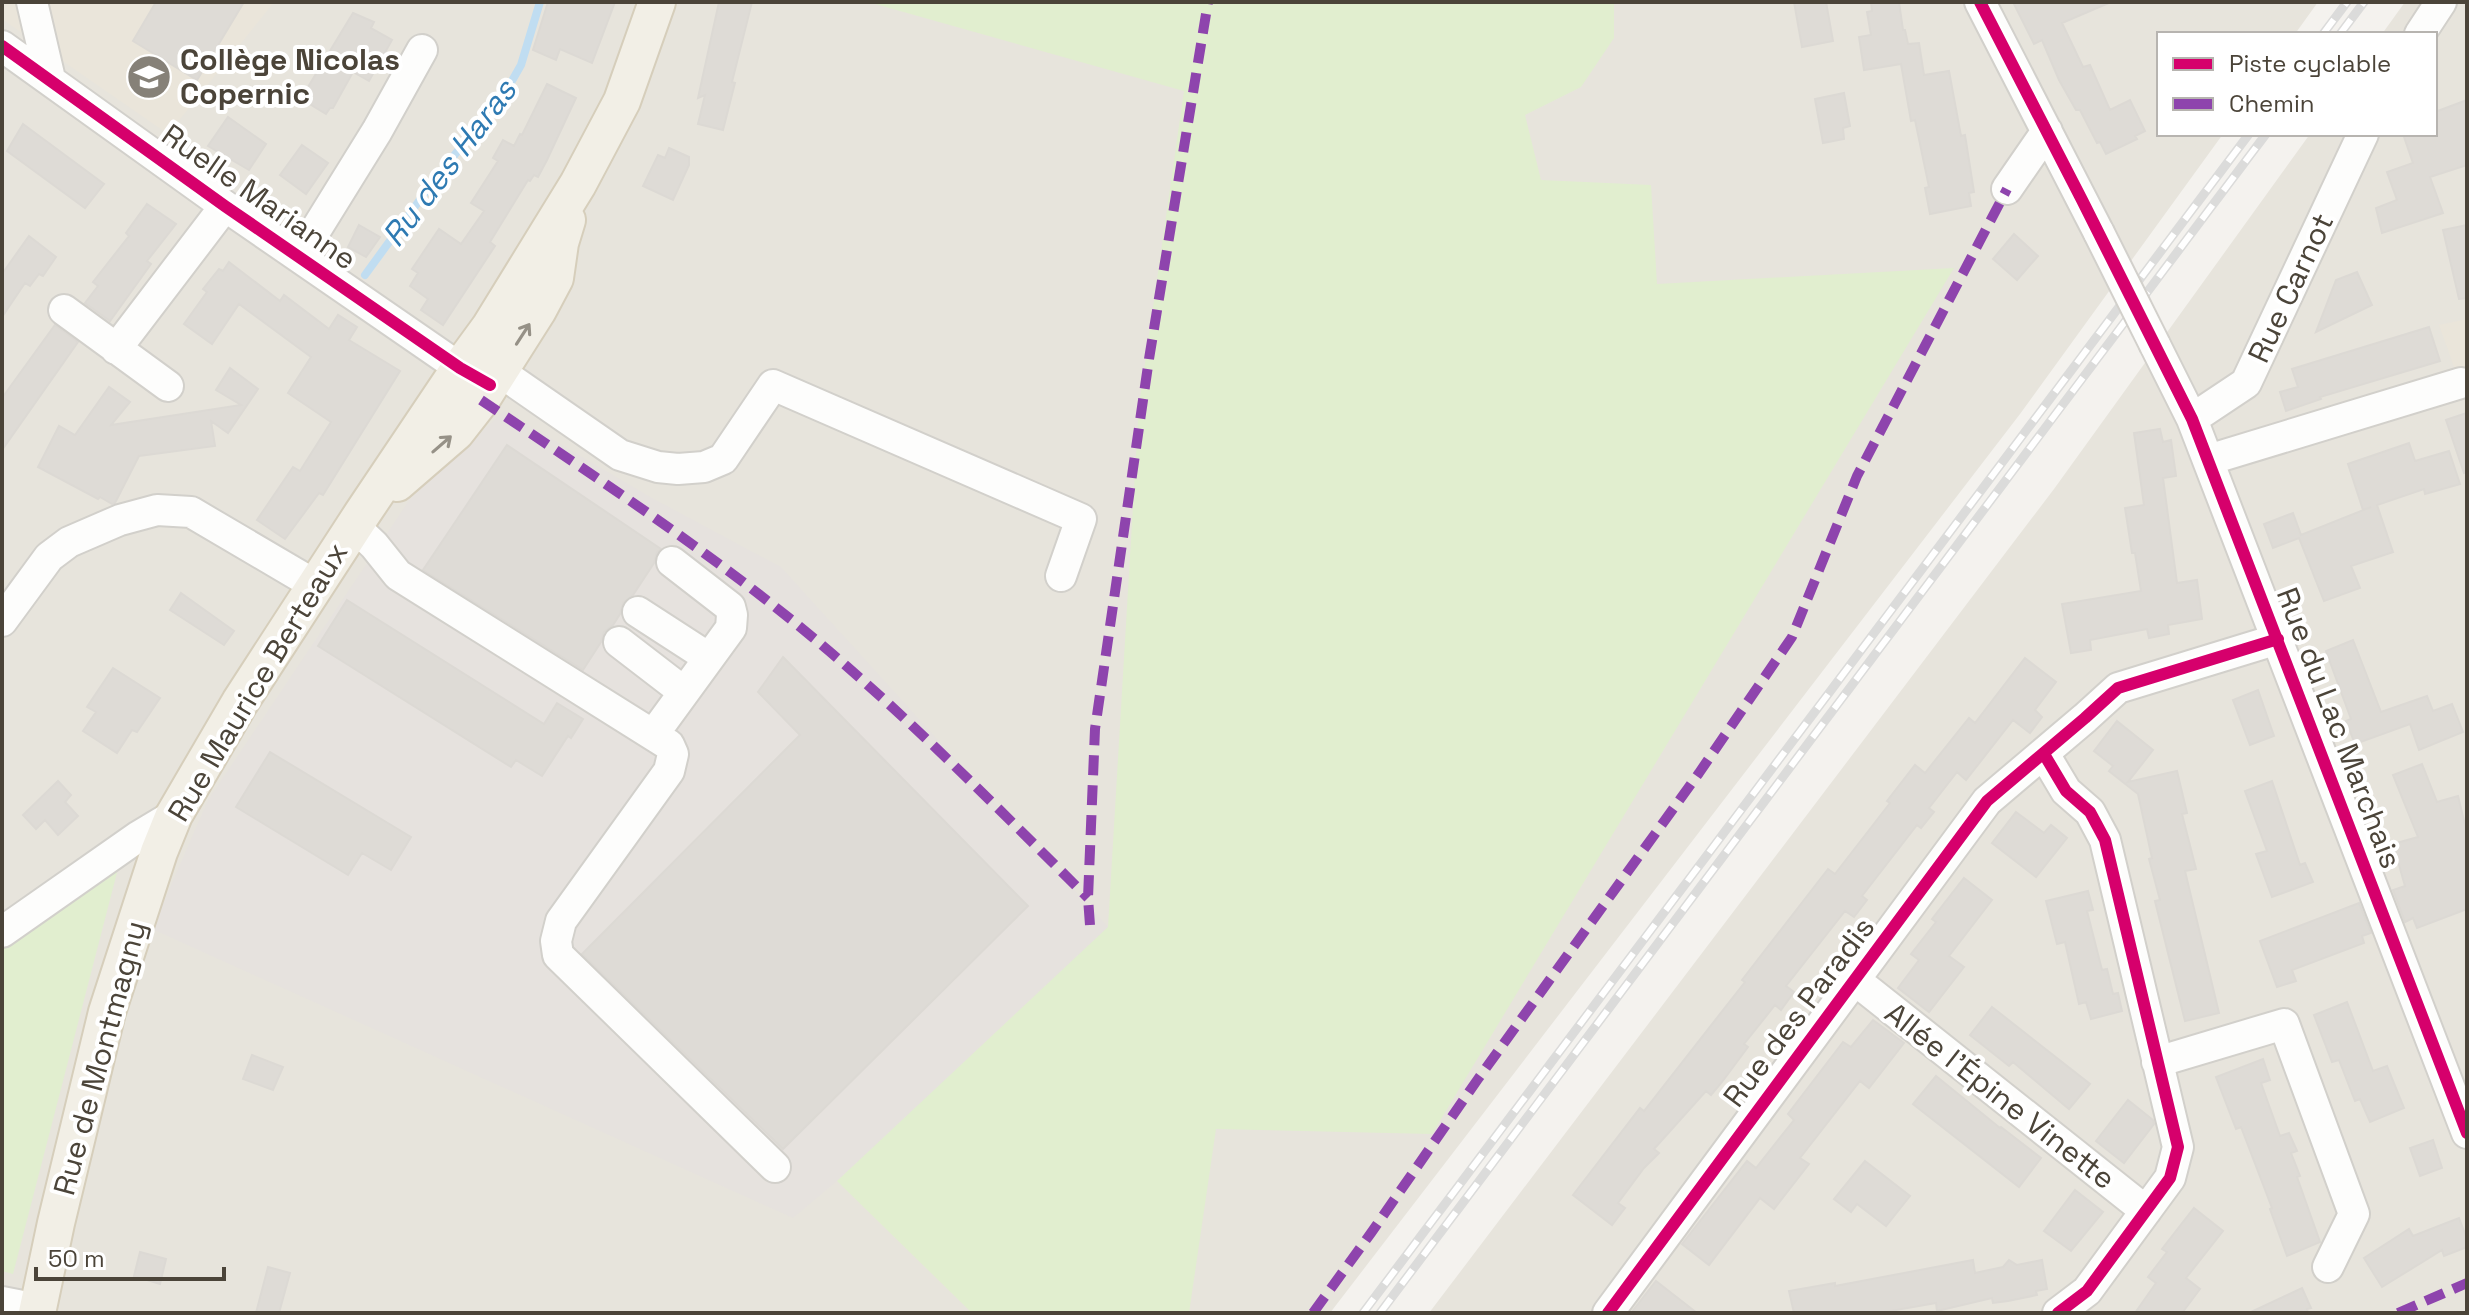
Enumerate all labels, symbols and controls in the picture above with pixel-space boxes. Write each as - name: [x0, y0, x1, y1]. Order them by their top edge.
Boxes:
- legend: [2157, 32, 2437, 136]
- place label: Collège Nicolas Copernic: [180, 40, 400, 113]
- text: Piste cyclable: [2229, 48, 2391, 79]
- school or university icon: Collège Nicolas Copernic: [125, 53, 173, 101]
- water label: Ru des Haras: [373, 71, 525, 254]
- text: Chemin: [2229, 88, 2315, 119]
- street label: Ruelle Marianne: [154, 115, 364, 278]
- street label: Rue Carnot: [2239, 207, 2342, 369]
- one-way arrow: [515, 323, 531, 346]
- one-way arrow: [431, 435, 451, 453]
- street label: Rue Maurice Berteaux: [159, 535, 356, 828]
- street label: Rue du Lac Marchais: [2268, 582, 2411, 874]
- street label: Rue des Paradis: [1714, 909, 1883, 1115]
- street label: Rue de Montmagny: [44, 917, 155, 1199]
- street label: Allée l'Épine Vinette: [1877, 993, 2123, 1198]
- scale bar: [36, 1231, 224, 1281]
- text: 50 m: [48, 1243, 105, 1274]

